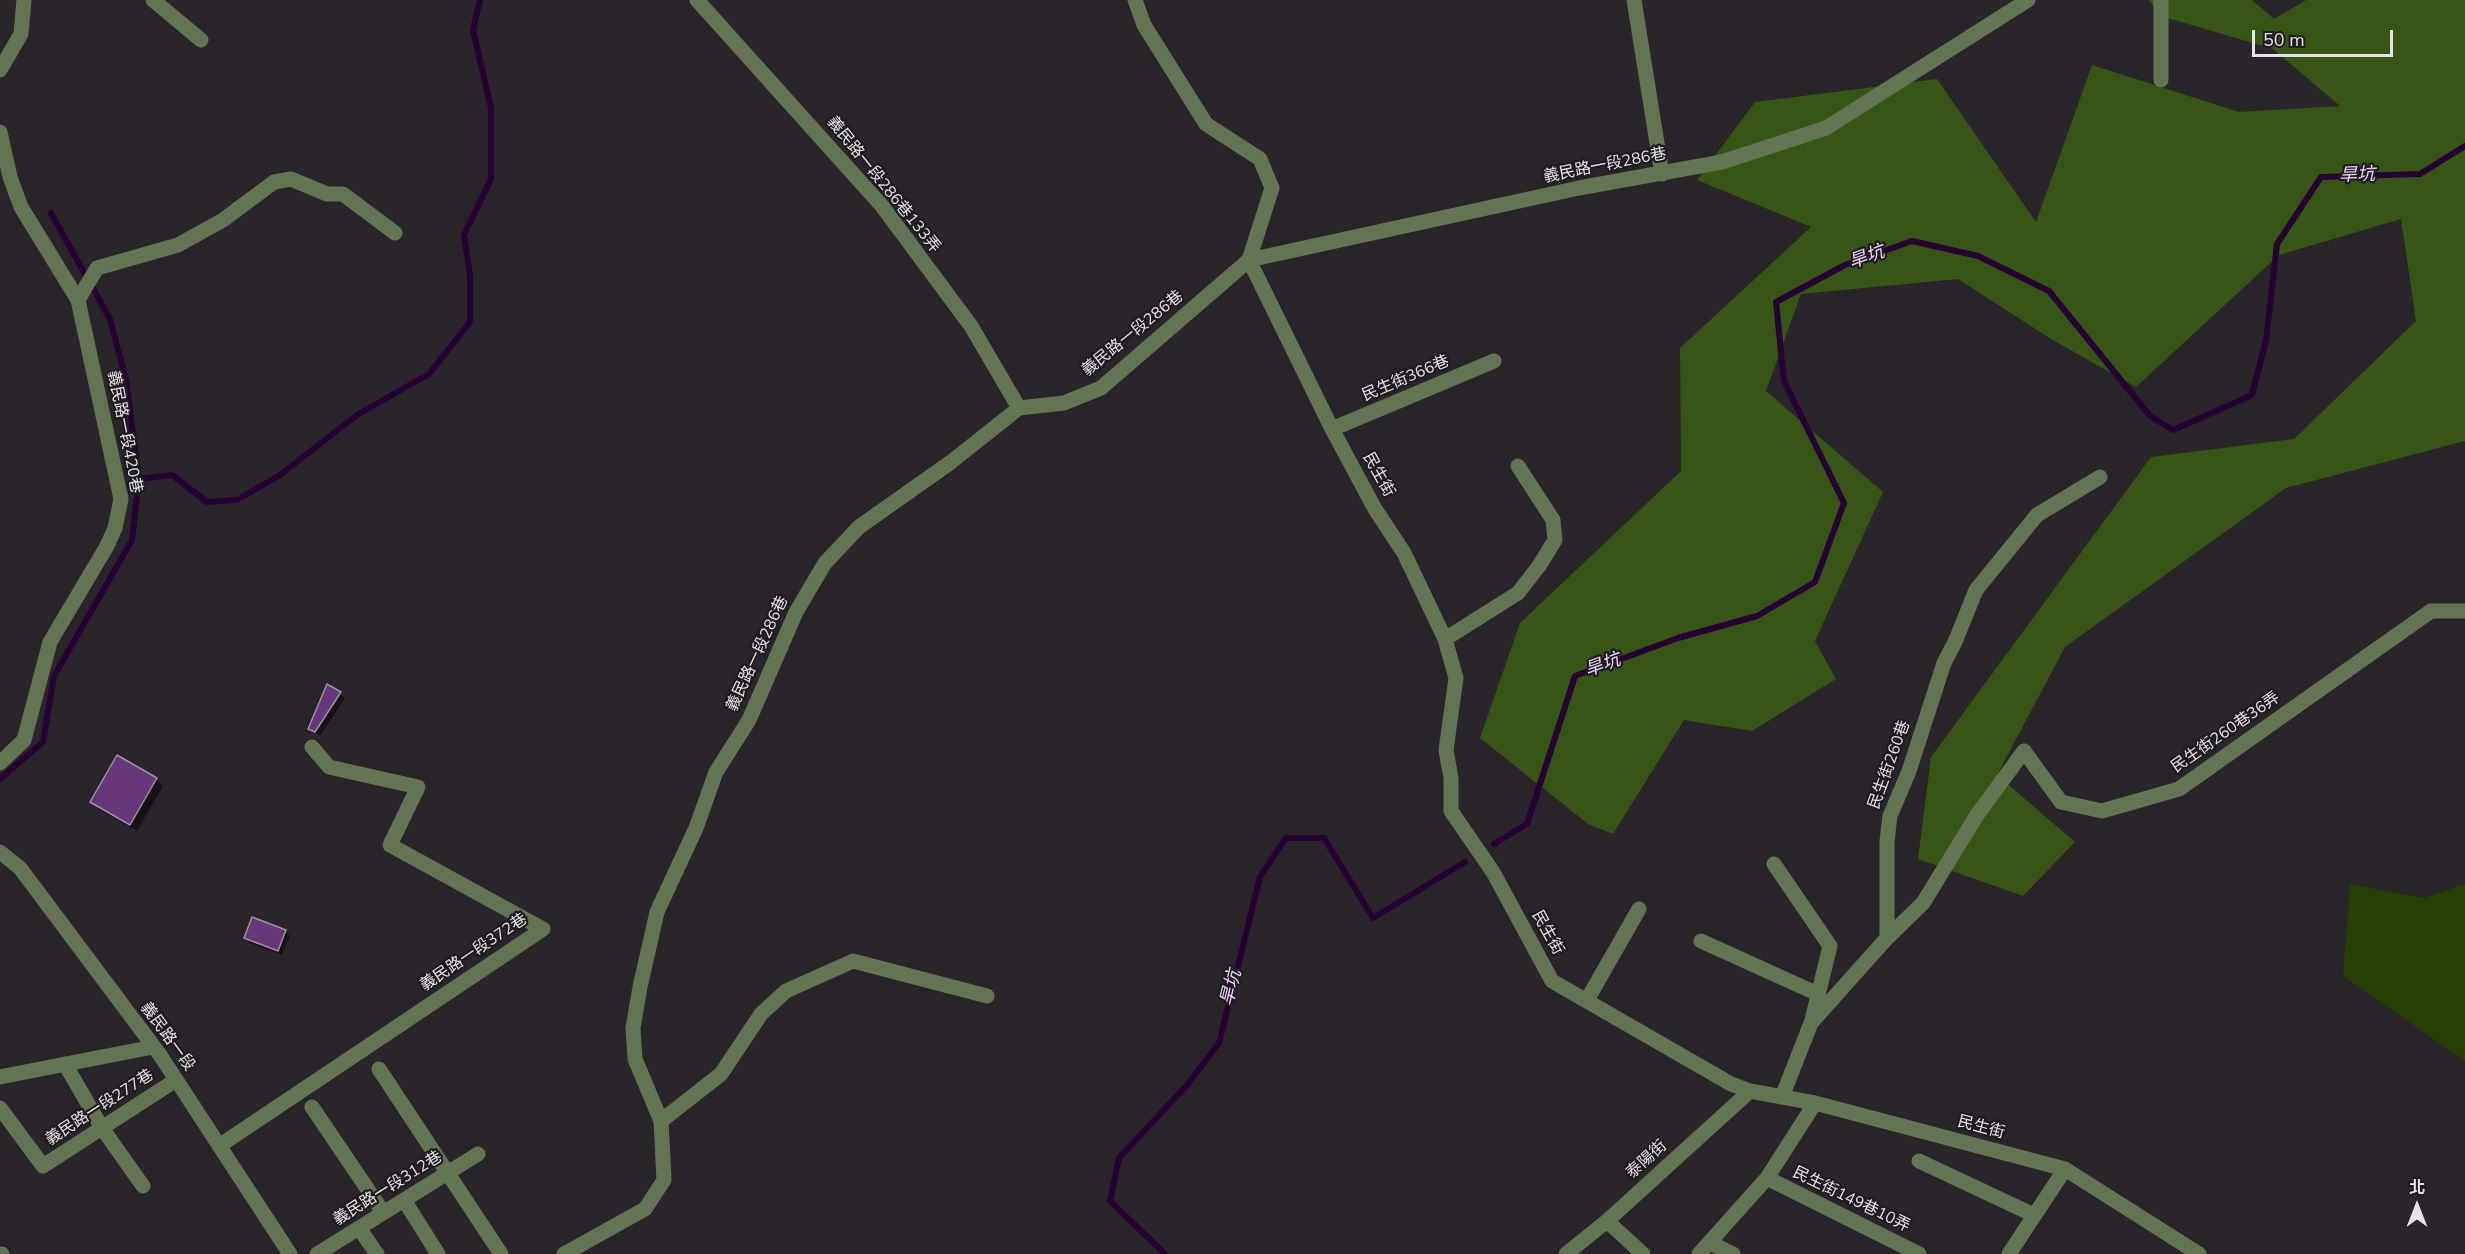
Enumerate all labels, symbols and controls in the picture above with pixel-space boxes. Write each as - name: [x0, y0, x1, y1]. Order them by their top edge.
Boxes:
- scale bar: [2255, 18, 2396, 56]
- text: 50 m: [2263, 28, 2305, 52]
- street label: 義民路一段286巷133弄: [822, 113, 944, 257]
- street label: 義民路一段286巷: [1542, 145, 1668, 187]
- water label: 旱坑: [2339, 165, 2375, 187]
- water label: 旱坑: [1846, 242, 1888, 274]
- street label: 義民路一段286巷: [1078, 287, 1188, 381]
- street label: 民生街366巷: [1360, 352, 1452, 406]
- street label: 義民路一段420巷: [103, 369, 145, 495]
- street label: 民生街: [1358, 449, 1398, 501]
- street label: 義民路一段286巷: [723, 593, 793, 715]
- water label: 旱坑: [1582, 650, 1624, 682]
- street label: 民生街260巷36弄: [2168, 688, 2284, 778]
- street label: 民生街260巷: [1865, 718, 1915, 812]
- street label: 民生街: [1527, 907, 1567, 959]
- street label: 義民路一段372巷: [417, 910, 531, 996]
- water label: 旱坑: [1217, 968, 1247, 1008]
- street label: 義民路一段: [136, 999, 198, 1075]
- street label: 義民路一段277巷: [42, 1066, 158, 1150]
- street label: 民生街: [1955, 1113, 2007, 1143]
- street label: 泰陽街: [1623, 1137, 1671, 1183]
- street label: 義民路一段312巷: [330, 1148, 446, 1230]
- street label: 民生街149巷10弄: [1789, 1163, 1913, 1237]
- north arrow: [2387, 1176, 2447, 1236]
- text: 北: [2409, 1177, 2425, 1199]

